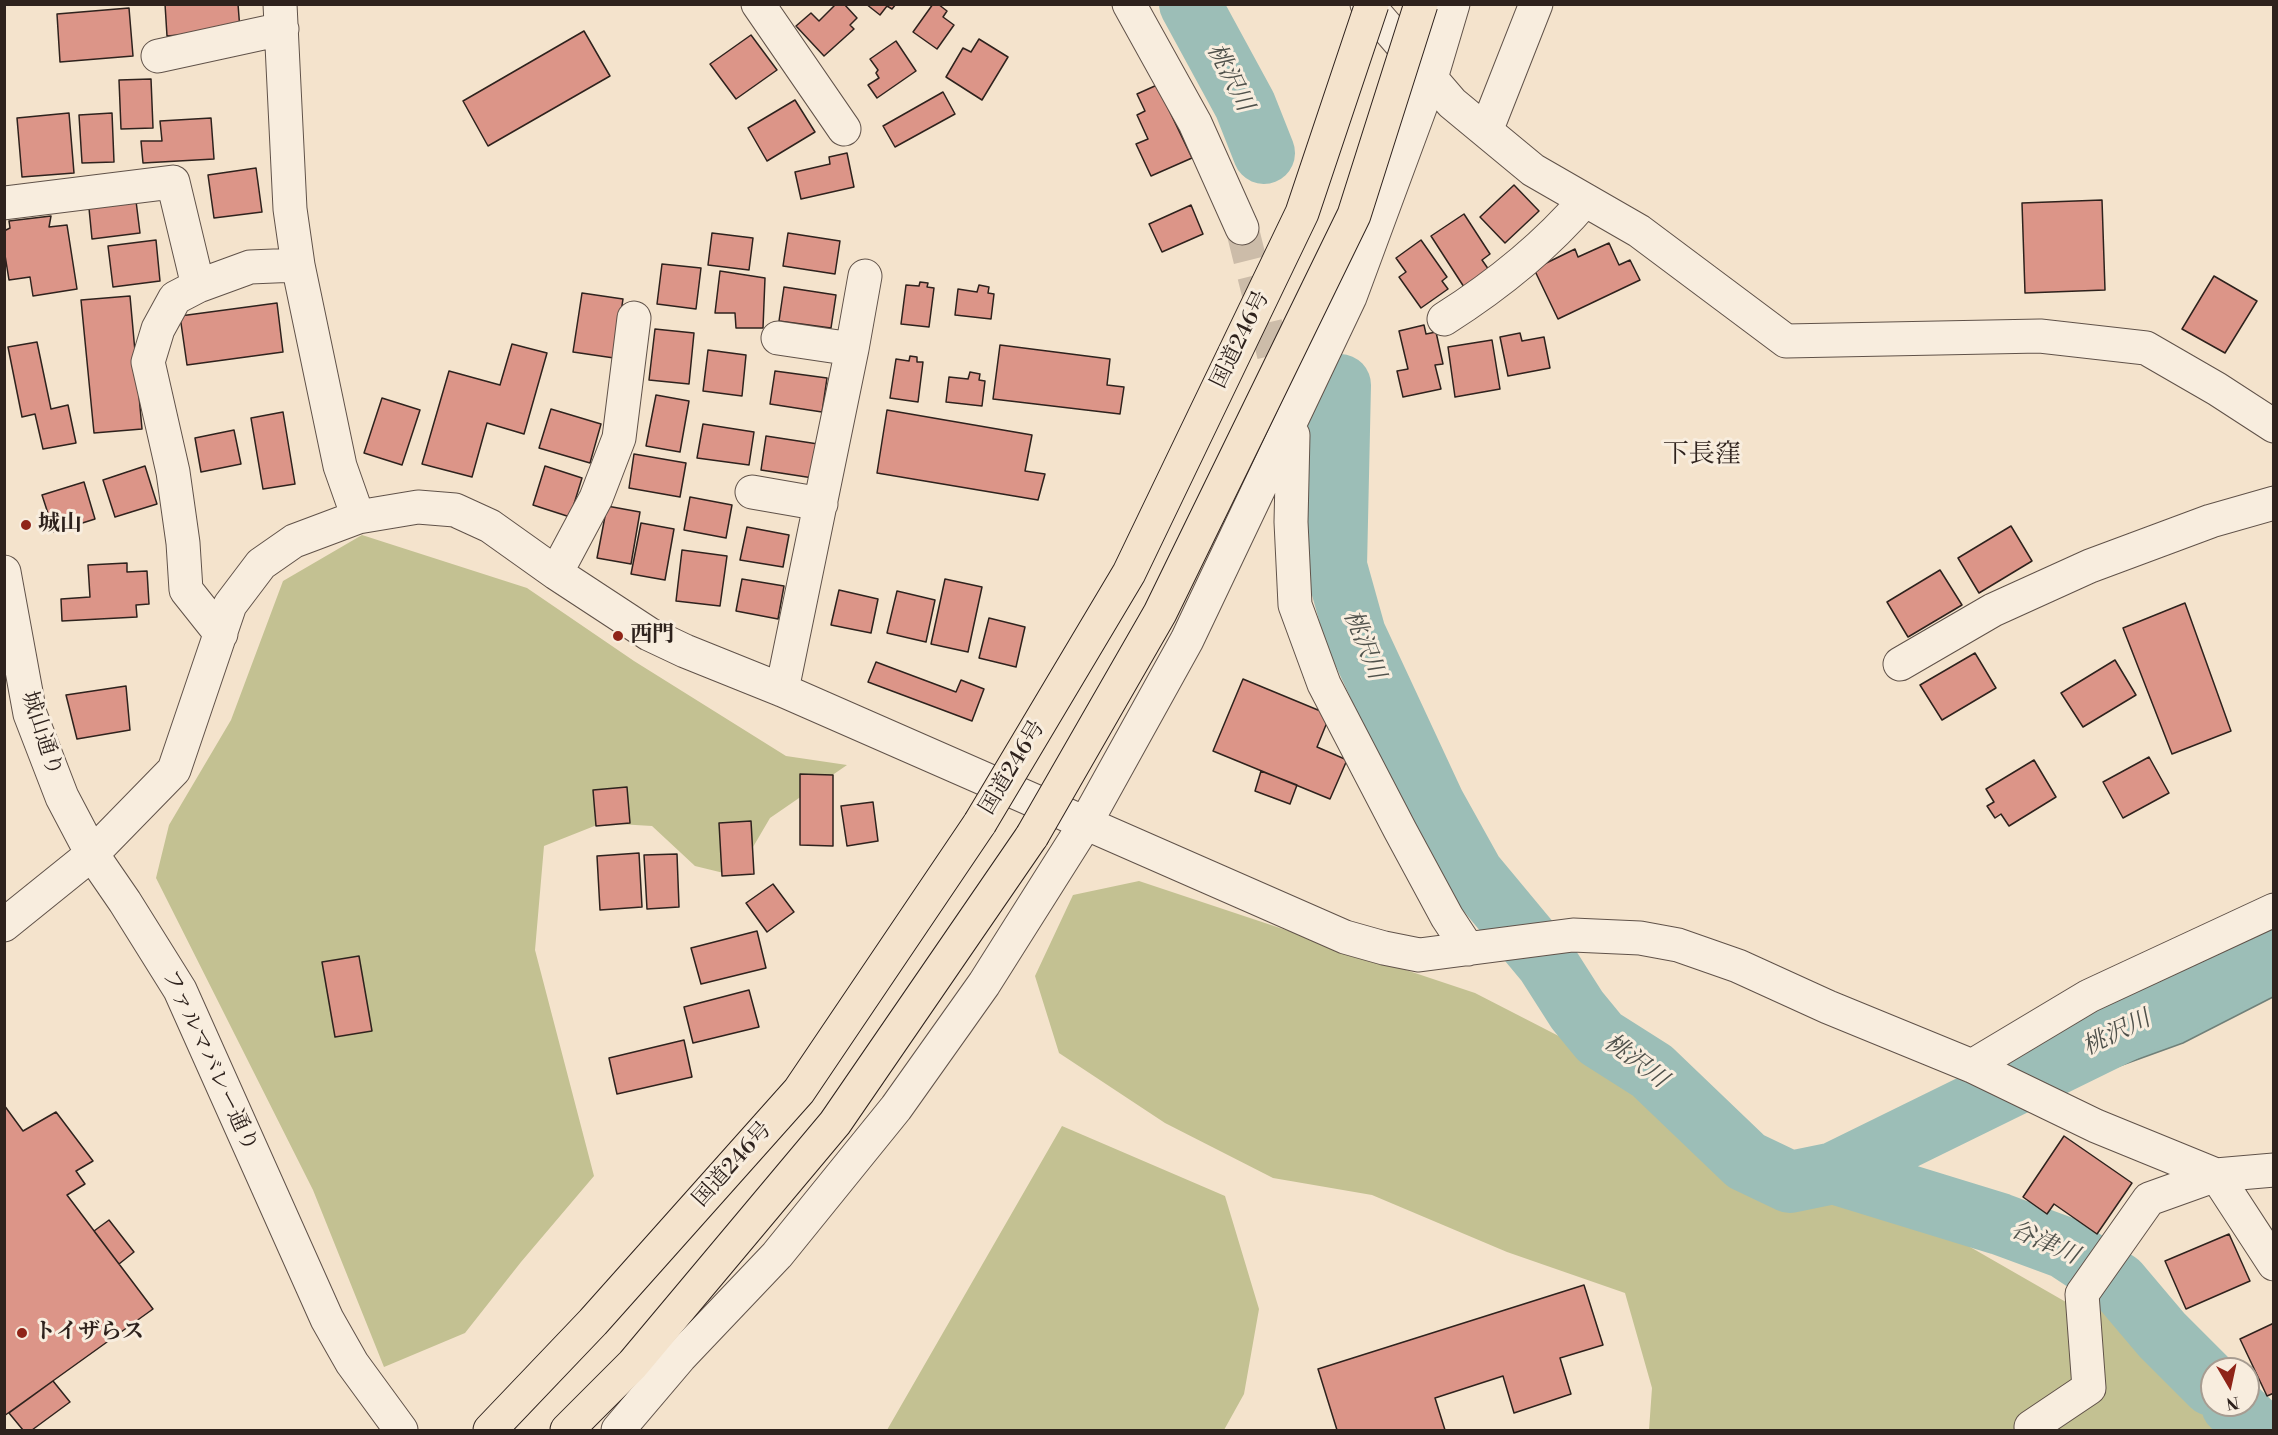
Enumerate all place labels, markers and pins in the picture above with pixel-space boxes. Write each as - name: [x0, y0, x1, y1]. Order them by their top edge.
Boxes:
- place label: 城山: [38, 512, 82, 538]
- marker: 城山: [19, 518, 33, 532]
- place label: 西門: [630, 623, 674, 649]
- marker: 西門: [611, 629, 625, 643]
- place label: トイザらス: [34, 1320, 144, 1346]
- marker: トイザらス: [15, 1326, 29, 1340]

